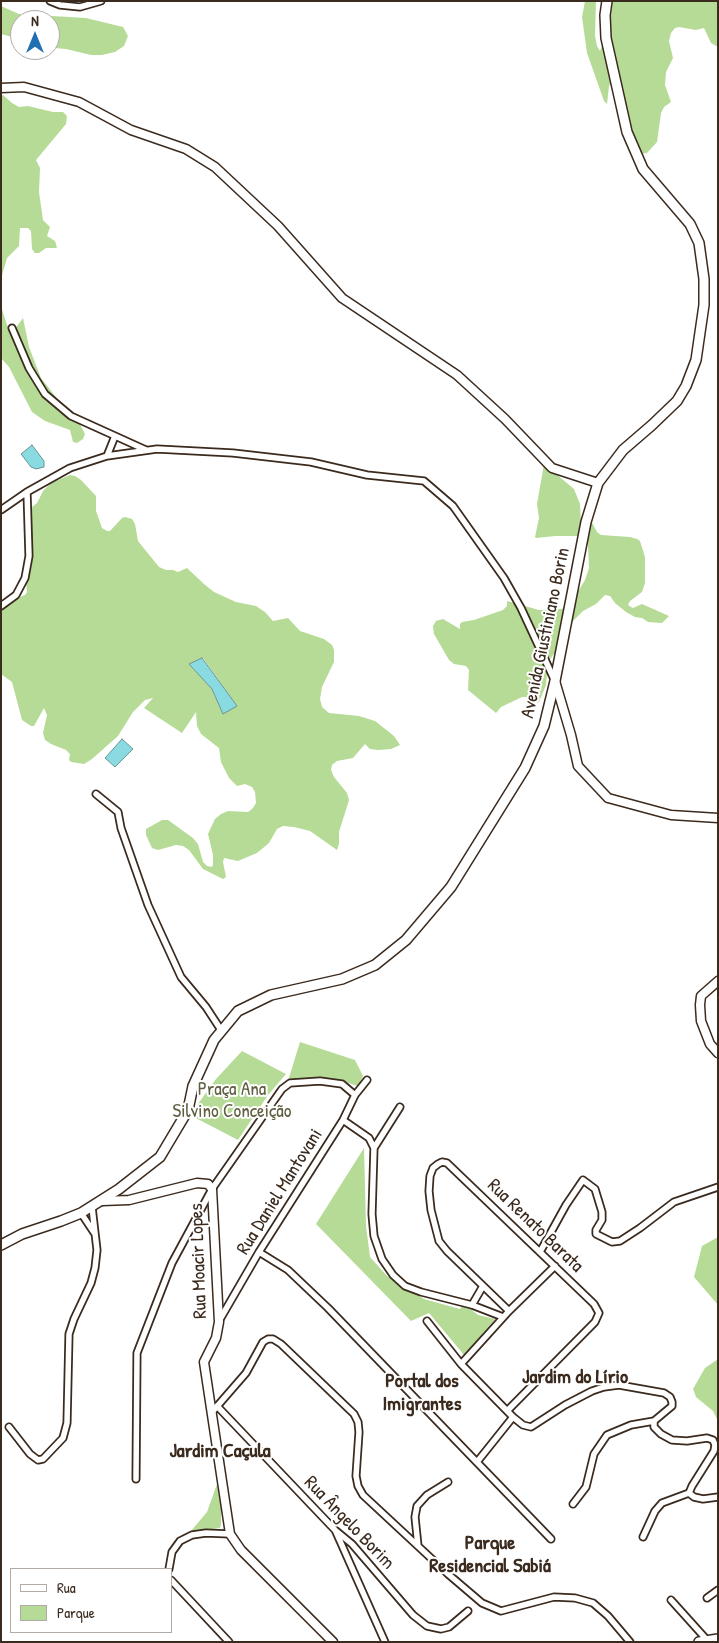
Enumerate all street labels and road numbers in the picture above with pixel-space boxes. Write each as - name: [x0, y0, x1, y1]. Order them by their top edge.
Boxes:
- street label: Avenida Giustiniano Borin: [517, 546, 575, 720]
- street label: Rua Daniel Mantovani: [232, 1125, 328, 1259]
- street label: Rua Renato Barata: [482, 1175, 588, 1277]
- street label: Rua Moacir Lopes: [186, 1203, 212, 1319]
- street label: Rua Ângelo Borim: [299, 1472, 399, 1574]

